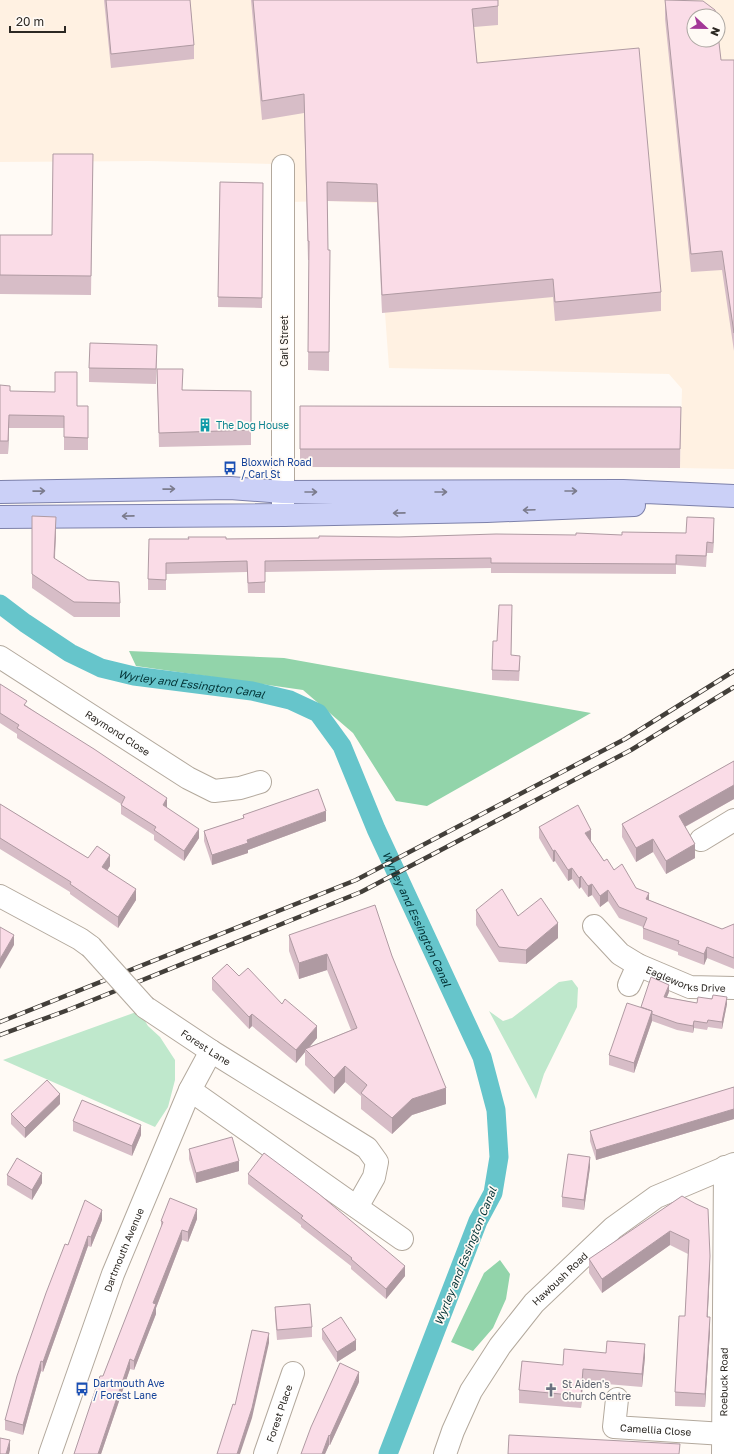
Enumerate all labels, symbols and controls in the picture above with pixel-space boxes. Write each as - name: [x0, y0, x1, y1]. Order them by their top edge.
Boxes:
- scale bar: [10, 8, 65, 34]
- north arrow: [686, 8, 726, 48]
- text: 20 m: [16, 14, 44, 29]
- text: N: [708, 26, 723, 38]
- street label: Carl Street: [278, 315, 290, 367]
- building icon: The Dog House: [197, 417, 213, 433]
- place label: The Dog House: [216, 419, 289, 431]
- place label: Bloxwich Road / Carl St: [241, 456, 312, 480]
- bus stop icon: Bloxwich Road / Carl St: [222, 460, 238, 476]
- one-way arrow: [162, 485, 175, 493]
- one-way arrow: [32, 487, 45, 495]
- one-way arrow: [564, 487, 577, 495]
- one-way arrow: [304, 488, 317, 496]
- one-way arrow: [434, 488, 447, 496]
- one-way arrow: [523, 506, 536, 513]
- one-way arrow: [393, 509, 406, 517]
- one-way arrow: [122, 512, 135, 520]
- water label: Wyrley and Essington Canal: [117, 666, 267, 700]
- street label: Raymond Close: [83, 708, 152, 758]
- water label: Wyrley and Essington Canal: [381, 849, 455, 989]
- street label: Eagleworks Drive: [644, 963, 726, 994]
- street label: Forest Lane: [179, 1027, 233, 1068]
- water label: Wyrley and Essington Canal: [431, 1185, 500, 1327]
- street label: Dartmouth Avenue: [101, 1206, 146, 1293]
- street label: Hawbush Road: [529, 1249, 590, 1308]
- street label: Roebuck Road: [717, 1348, 730, 1416]
- place label: Dartmouth Ave / Forest Lane: [93, 1377, 165, 1401]
- place label: St Aiden's Church Centre: [562, 1378, 631, 1402]
- bus stop icon: Dartmouth Ave / Forest Lane: [74, 1381, 90, 1397]
- church icon: St Aiden's Church Centre: [543, 1382, 559, 1398]
- street label: Forest Place: [264, 1383, 295, 1444]
- street label: Camellia Close: [620, 1421, 692, 1438]

